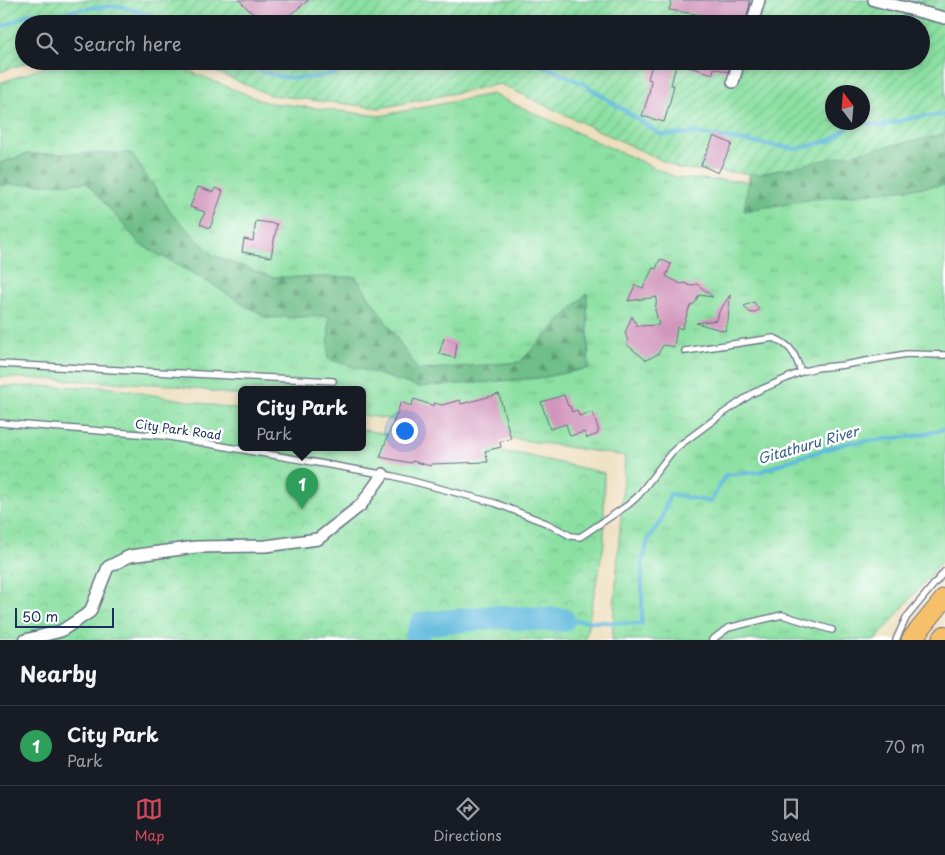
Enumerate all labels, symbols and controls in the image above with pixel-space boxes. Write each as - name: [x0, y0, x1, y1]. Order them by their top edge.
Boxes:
- search box: [15, 15, 930, 70]
- icon: search: [33, 29, 61, 57]
- text: Search here: [73, 29, 182, 57]
- north arrow: [825, 85, 870, 130]
- popup: [238, 386, 366, 451]
- text: City Park: [256, 393, 348, 421]
- street label: City Park Road: [134, 414, 223, 444]
- your location: [392, 418, 418, 444]
- water label: Gitathuru River: [755, 420, 862, 469]
- text: Park: [256, 421, 292, 445]
- pin: 1: [286, 468, 318, 509]
- scale bar: [15, 605, 114, 628]
- text: 50 m: [22, 606, 58, 627]
- text: Nearby: [20, 657, 97, 689]
- text: City Park: [67, 720, 159, 748]
- text: 1: [32, 734, 40, 758]
- text: 70 m: [885, 734, 925, 758]
- text: Park: [67, 748, 103, 772]
- tab: Map: [135, 795, 164, 846]
- tab: Directions: [434, 795, 502, 846]
- tab: Saved: [771, 795, 810, 846]

